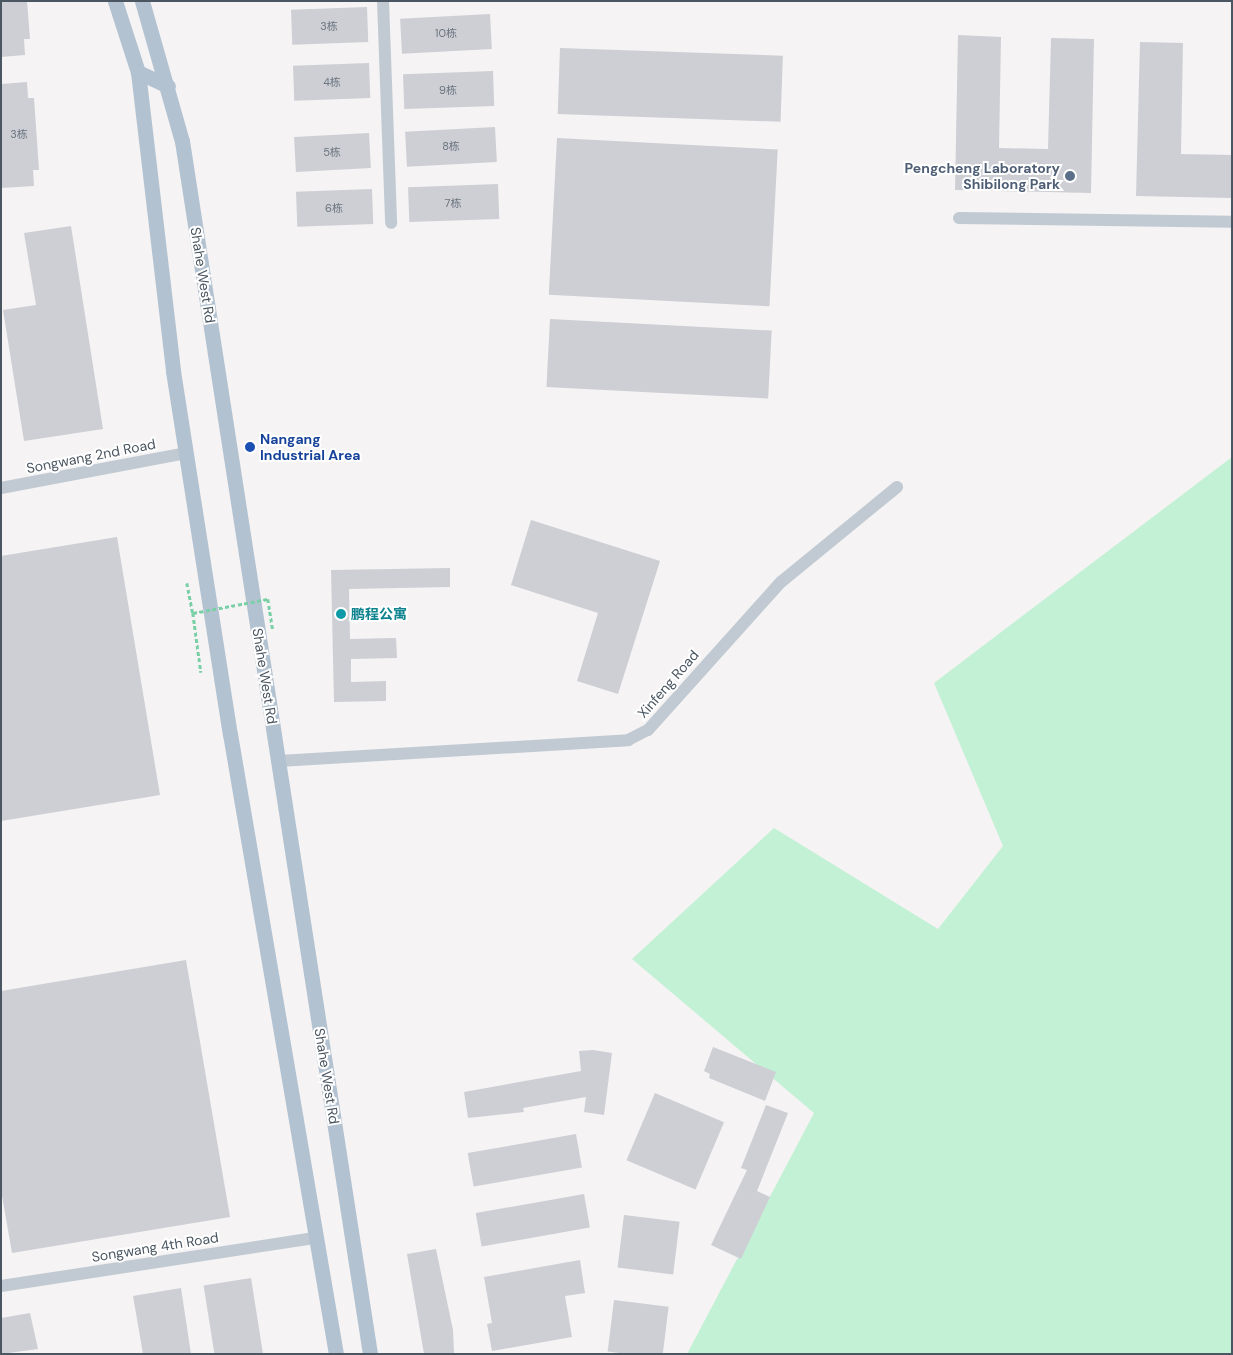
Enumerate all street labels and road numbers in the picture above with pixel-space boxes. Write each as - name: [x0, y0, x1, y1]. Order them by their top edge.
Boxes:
- street label: Shahe West Rd: [187, 226, 219, 324]
- street label: Songwang 2nd Road: [25, 435, 157, 477]
- street label: Shahe West Rd: [249, 627, 281, 725]
- street label: Xinfeng Road: [634, 647, 702, 721]
- street label: Shahe West Rd: [311, 1027, 343, 1125]
- street label: Songwang 4th Road: [90, 1229, 220, 1265]

